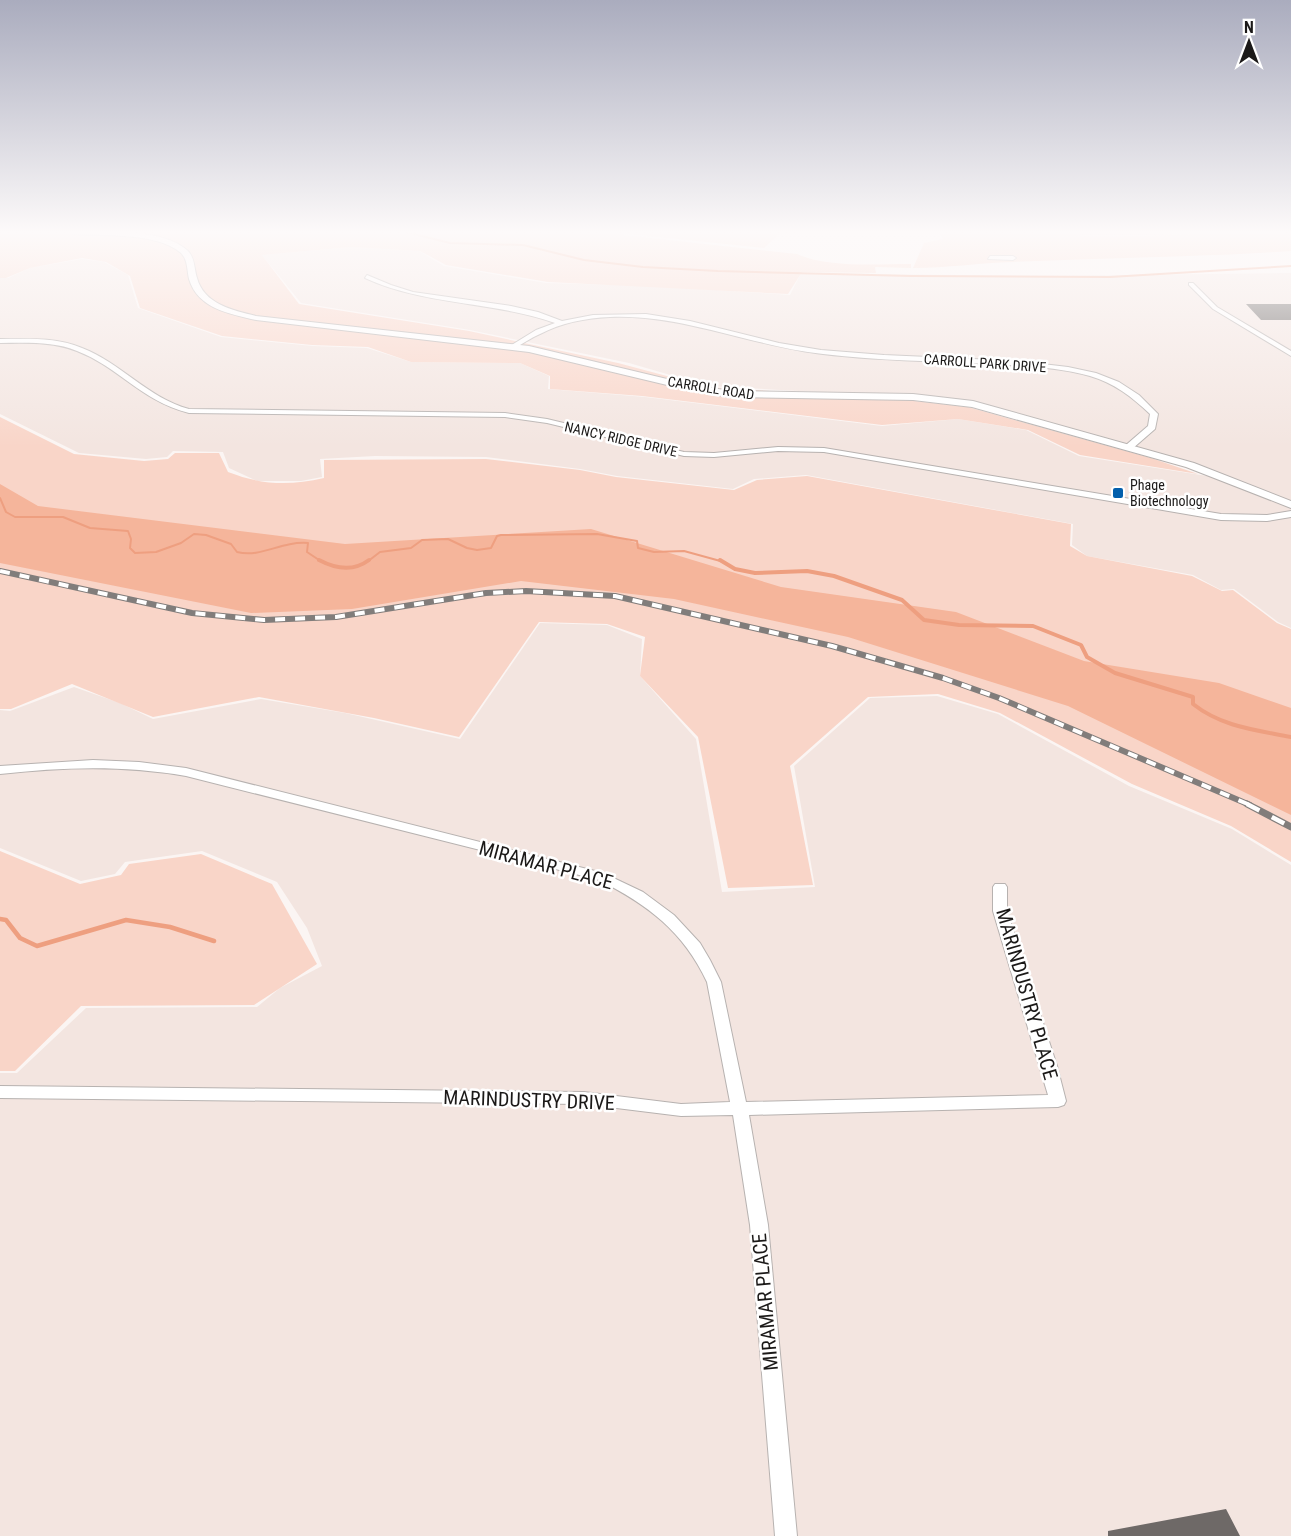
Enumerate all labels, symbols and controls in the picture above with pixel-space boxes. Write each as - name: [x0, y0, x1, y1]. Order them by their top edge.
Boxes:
- north arrow: [1219, 12, 1279, 72]
- text: N: [1244, 18, 1254, 37]
- street label: CARROLL PARK DRIVE: [923, 351, 1047, 375]
- street label: CARROLL ROAD: [666, 373, 756, 403]
- street label: NANCY RIDGE DRIVE: [563, 418, 679, 460]
- place label: Phage Biotechnology: [1130, 477, 1209, 509]
- marker: Phage Biotechnology: [1111, 486, 1125, 500]
- street label: MIRAMAR PLACE: [476, 836, 616, 894]
- street label: MARINDUSTRY PLACE: [991, 906, 1063, 1082]
- street label: MARINDUSTRY DRIVE: [443, 1085, 615, 1115]
- street label: MIRAMAR PLACE: [747, 1232, 783, 1372]

